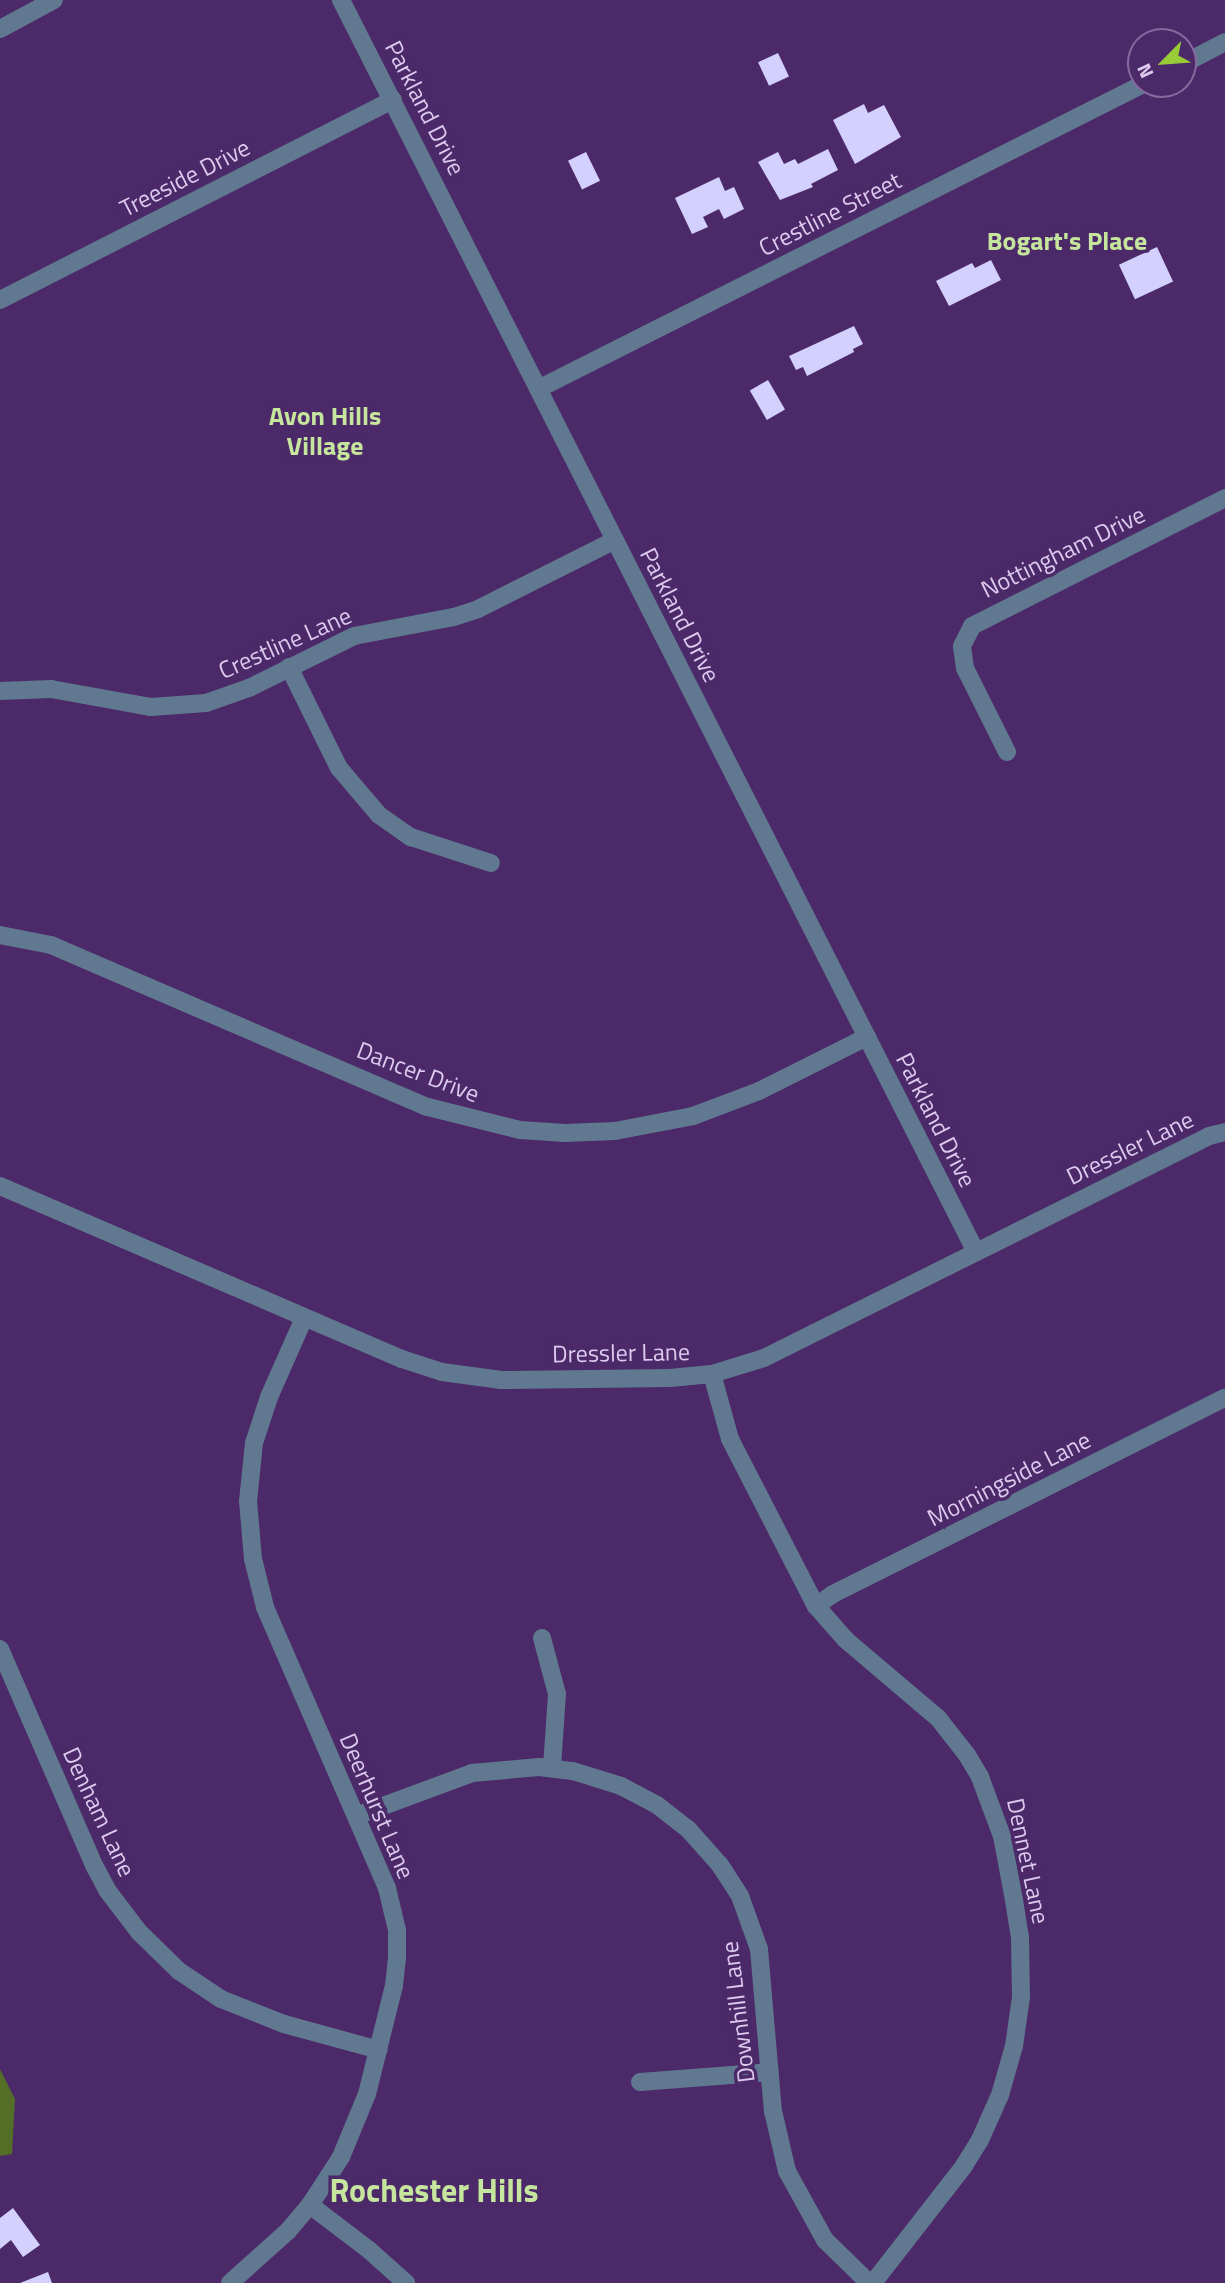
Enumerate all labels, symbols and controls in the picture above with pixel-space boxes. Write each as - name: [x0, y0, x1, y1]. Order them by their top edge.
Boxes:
- north arrow: [1127, 28, 1197, 98]
- street label: Parkland Drive: [379, 36, 471, 180]
- text: N: [1128, 59, 1160, 83]
- street label: Treeside Drive: [115, 133, 255, 223]
- street label: Crestline Street: [754, 166, 906, 262]
- district label: Bogart's Place: [987, 225, 1147, 257]
- district label: Avon Hills Village: [269, 400, 381, 462]
- street label: Nottingham Drive: [976, 500, 1150, 604]
- street label: Parkland Drive: [634, 543, 726, 687]
- street label: Crestline Lane: [214, 601, 356, 685]
- street label: Dancer Drive: [353, 1035, 483, 1109]
- street label: Parkland Drive: [890, 1048, 982, 1192]
- street label: Dressler Lane: [1062, 1105, 1198, 1191]
- street label: Dressler Lane: [552, 1337, 690, 1369]
- street label: Morningside Lane: [923, 1425, 1095, 1533]
- street label: Deerhurst Lane: [333, 1729, 421, 1883]
- street label: Denham Lane: [57, 1743, 141, 1881]
- street label: Dennet Lane: [1001, 1796, 1055, 1926]
- street label: Downhill Lane: [715, 1940, 761, 2084]
- district label: Rochester Hills: [329, 2171, 539, 2209]

